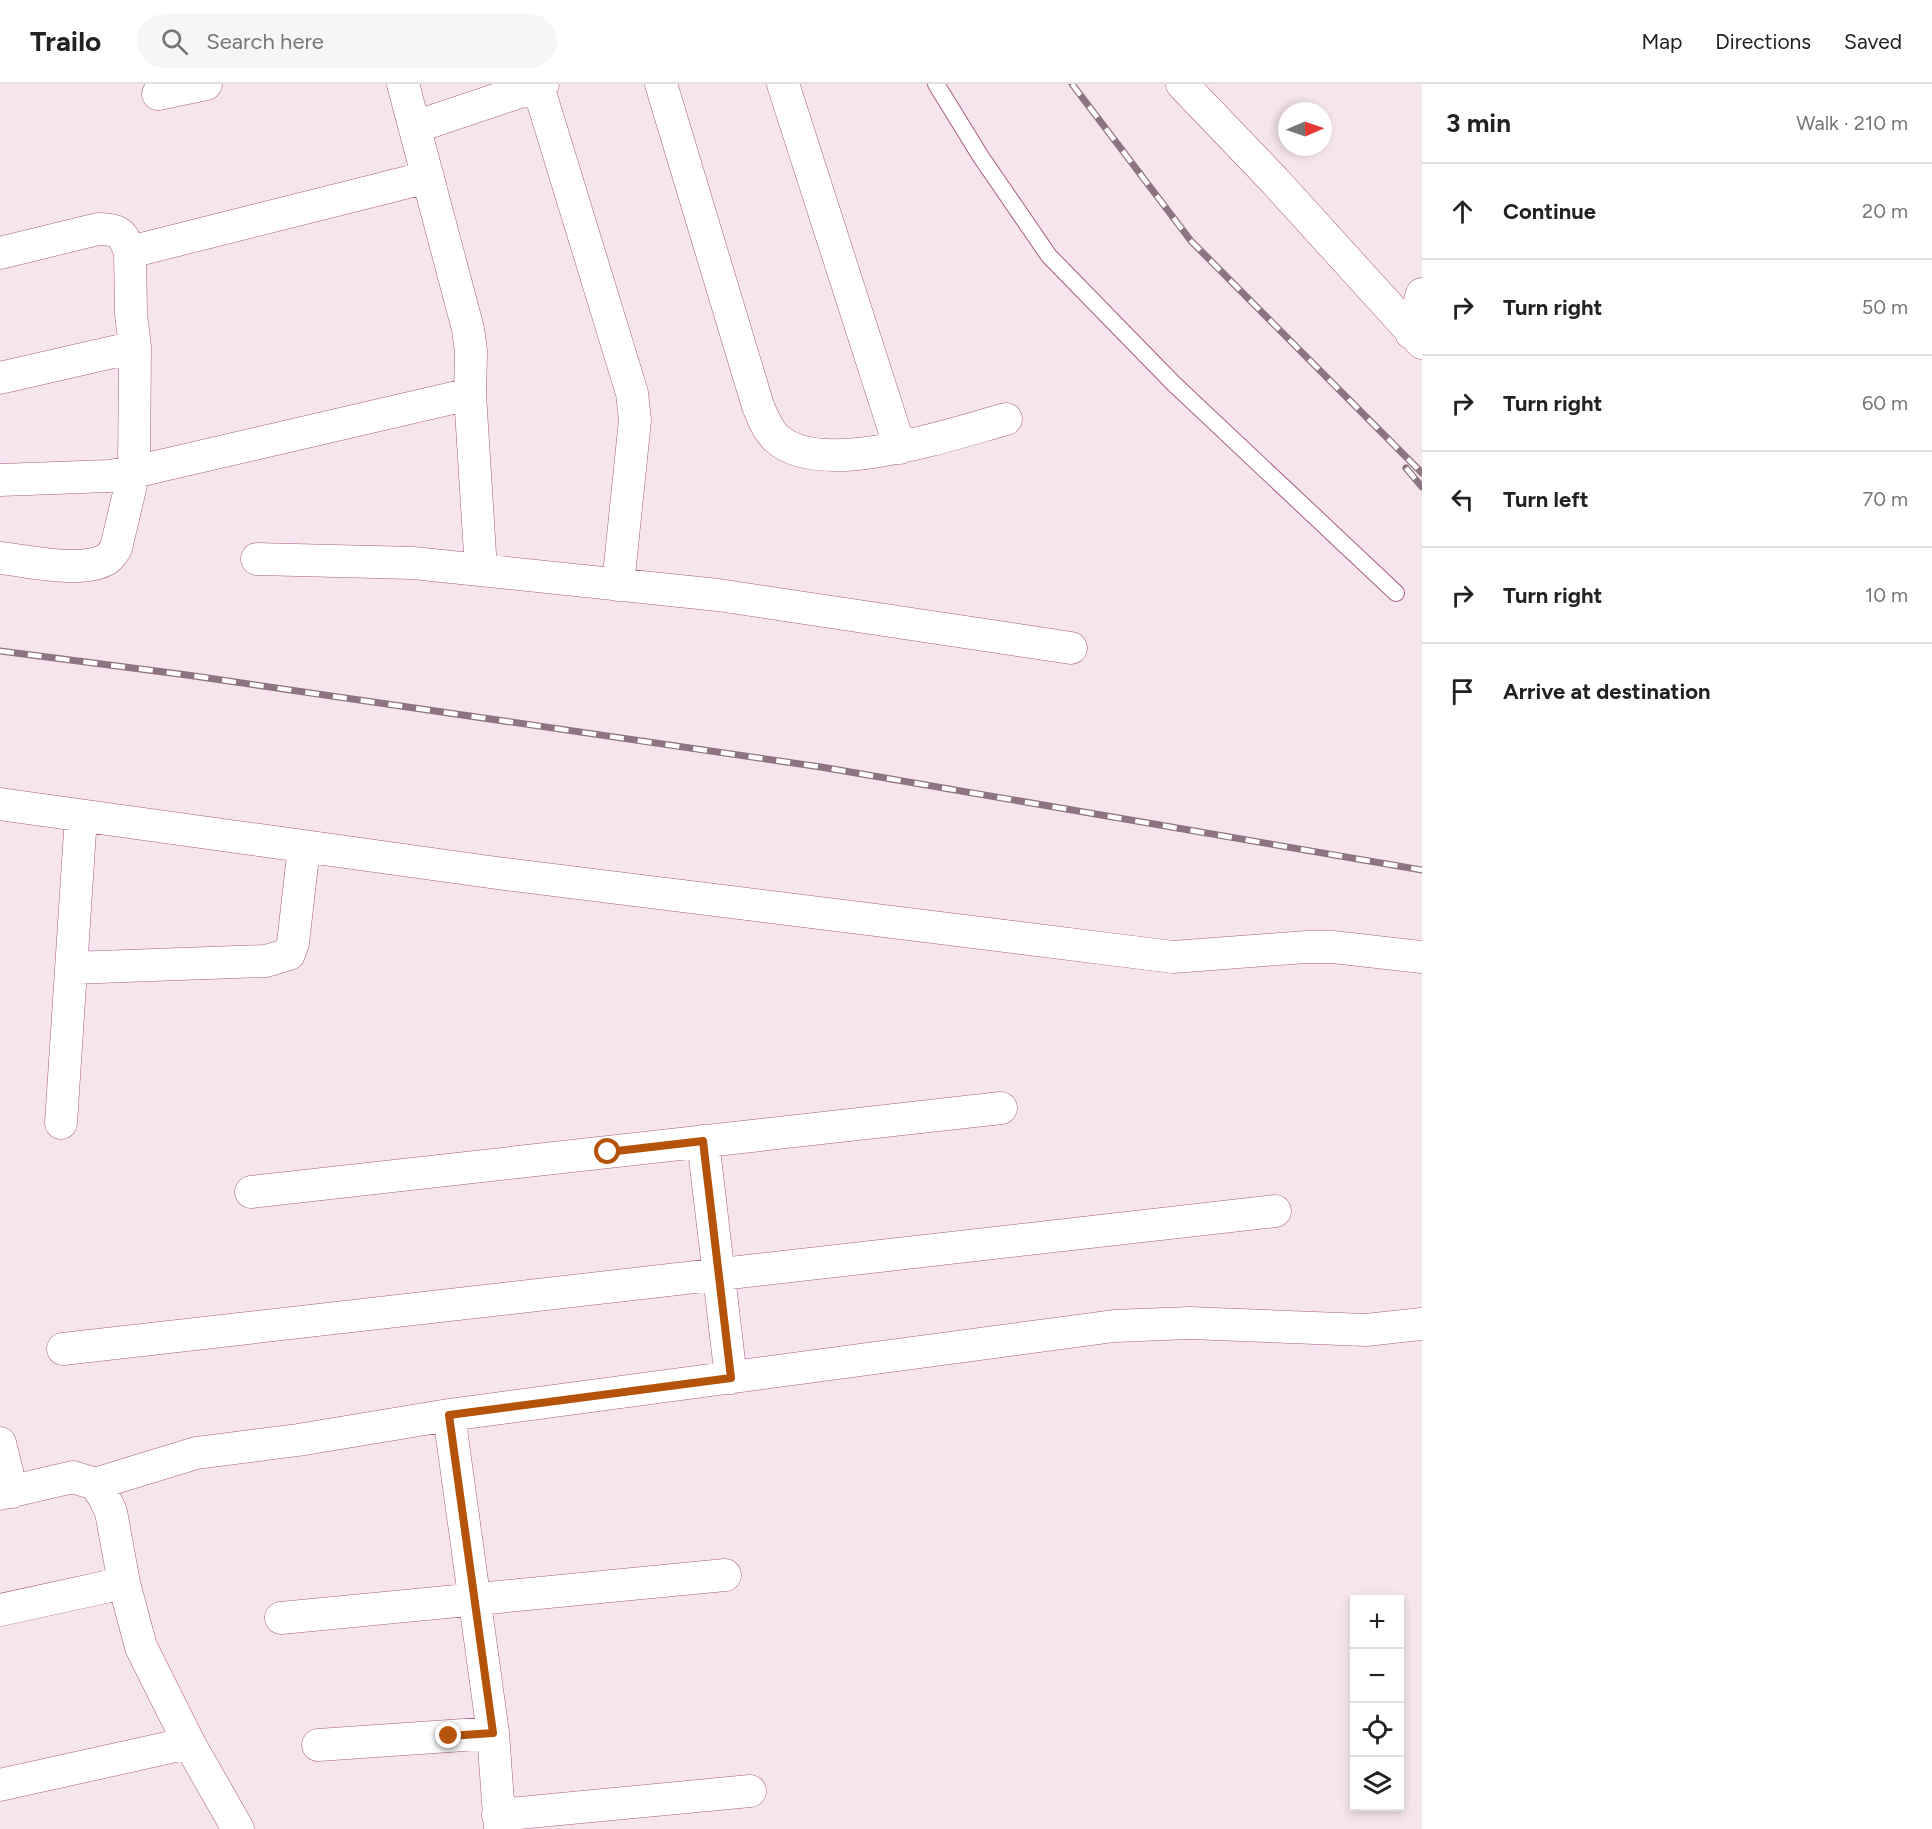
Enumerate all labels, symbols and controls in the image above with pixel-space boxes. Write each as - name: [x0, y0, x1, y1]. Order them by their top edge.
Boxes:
- search box: [137, 14, 557, 68]
- text: Trailo: [30, 24, 101, 58]
- icon: search: [158, 25, 191, 58]
- text: Search here: [206, 28, 324, 55]
- text: Map: [1641, 29, 1682, 54]
- text: Directions: [1715, 29, 1811, 54]
- text: Saved: [1844, 29, 1902, 54]
- north arrow: [1278, 102, 1332, 156]
- text: 3 min: [1446, 107, 1511, 139]
- text: Walk · 210 m: [1796, 111, 1908, 135]
- icon: ahead: [1446, 195, 1479, 228]
- text: Continue: [1503, 198, 1596, 225]
- text: 20 m: [1862, 199, 1908, 223]
- icon: right: [1446, 291, 1479, 324]
- text: Turn right: [1503, 294, 1602, 321]
- text: 50 m: [1862, 295, 1908, 319]
- icon: right: [1446, 387, 1479, 420]
- text: Turn right: [1503, 390, 1602, 417]
- text: 60 m: [1862, 391, 1908, 415]
- icon: left: [1446, 483, 1479, 516]
- text: Turn left: [1503, 486, 1589, 513]
- text: 70 m: [1862, 487, 1908, 511]
- icon: right: [1446, 579, 1479, 612]
- text: Turn right: [1503, 582, 1602, 609]
- text: 10 m: [1865, 583, 1908, 607]
- icon: arrive: [1446, 675, 1479, 708]
- text: Arrive at destination: [1503, 678, 1711, 705]
- route start: [594, 1138, 620, 1164]
- map controls: [1350, 1595, 1404, 1811]
- button: +: [1350, 1595, 1404, 1649]
- button: −: [1350, 1649, 1404, 1703]
- button: locate: [1350, 1703, 1404, 1757]
- route end: [435, 1722, 461, 1748]
- button: layers: [1350, 1757, 1404, 1811]

